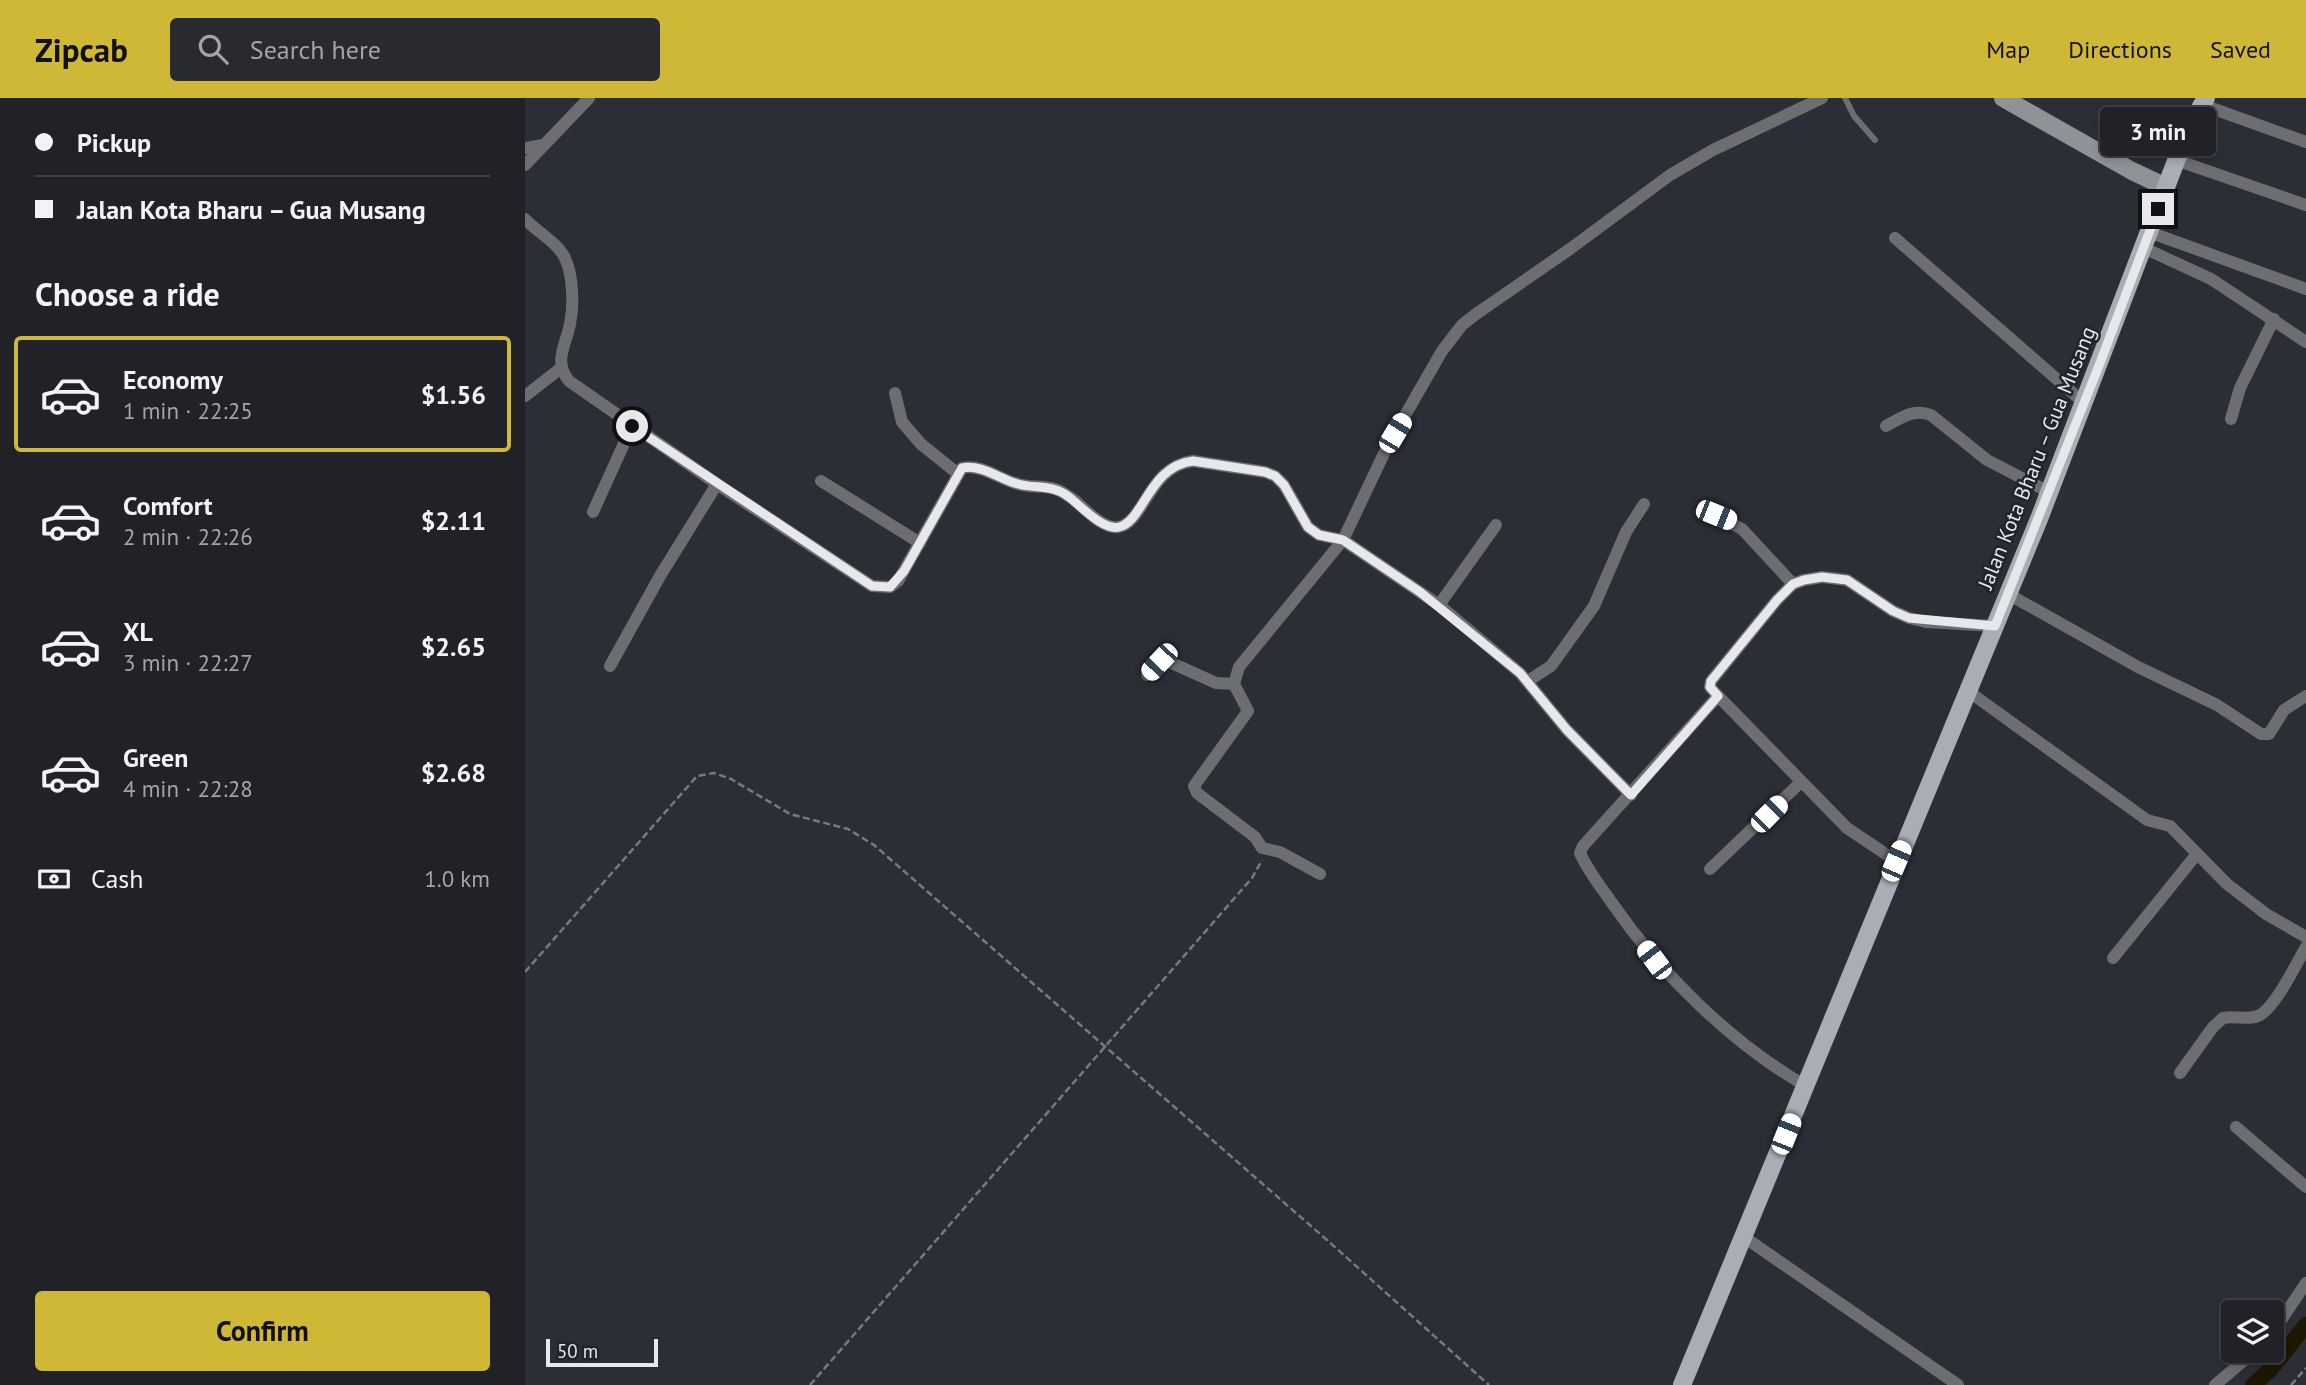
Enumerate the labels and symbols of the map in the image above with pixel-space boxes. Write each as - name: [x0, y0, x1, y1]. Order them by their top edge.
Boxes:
- callout: 3 min: [2100, 108, 2216, 156]
- route end: [2142, 193, 2174, 225]
- street label: Jalan Kota Bharu – Gua Musang: [1971, 323, 2102, 594]
- route start: [616, 410, 648, 442]
- car: [1376, 410, 1415, 456]
- car: [1693, 497, 1740, 533]
- car: [1137, 639, 1182, 685]
- car: [1747, 792, 1792, 836]
- car: [1879, 838, 1914, 884]
- car: [1633, 937, 1676, 983]
- car: [1769, 1111, 1804, 1157]
- scale bar: [546, 1336, 658, 1368]

